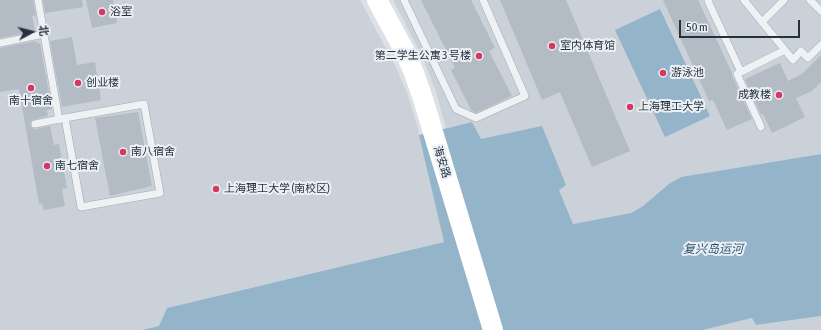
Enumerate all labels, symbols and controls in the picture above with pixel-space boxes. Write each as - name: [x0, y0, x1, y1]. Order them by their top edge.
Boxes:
- place label: 浴室: [110, 5, 132, 19]
- marker: 浴室: [97, 7, 107, 17]
- north arrow: [12, 12, 52, 52]
- scale bar: [681, 12, 802, 38]
- text: 50 m: [686, 20, 708, 34]
- text: 北: [37, 24, 51, 37]
- place label: 室内体育馆: [560, 39, 615, 53]
- marker: 室内体育馆: [547, 41, 557, 51]
- place label: 第二学生公寓 3 号楼: [375, 49, 471, 63]
- marker: 第二学生公寓 3 号楼: [474, 51, 484, 61]
- place label: 游泳池: [671, 66, 704, 80]
- marker: 游泳池: [658, 68, 668, 78]
- place label: 创业楼: [86, 76, 119, 90]
- marker: 创业楼: [73, 78, 83, 88]
- marker: 南十宿舍: [26, 83, 36, 93]
- place label: 成教楼: [738, 88, 771, 102]
- marker: 成教楼: [774, 90, 784, 100]
- place label: 南十宿舍: [9, 94, 53, 108]
- place label: 上海理工大学: [638, 100, 704, 114]
- marker: 上海理工大学: [625, 102, 635, 112]
- street label: 海安路: [431, 144, 453, 180]
- place label: 南八宿舍: [131, 145, 175, 159]
- marker: 南八宿舍: [118, 147, 128, 157]
- place label: 南七宿舍: [55, 159, 99, 173]
- marker: 南七宿舍: [42, 161, 52, 171]
- place label: 上海理工大学 (南校区): [224, 182, 330, 196]
- marker: 上海理工大学 (南校区): [211, 184, 221, 194]
- water label: 复兴岛运河: [683, 242, 743, 256]

